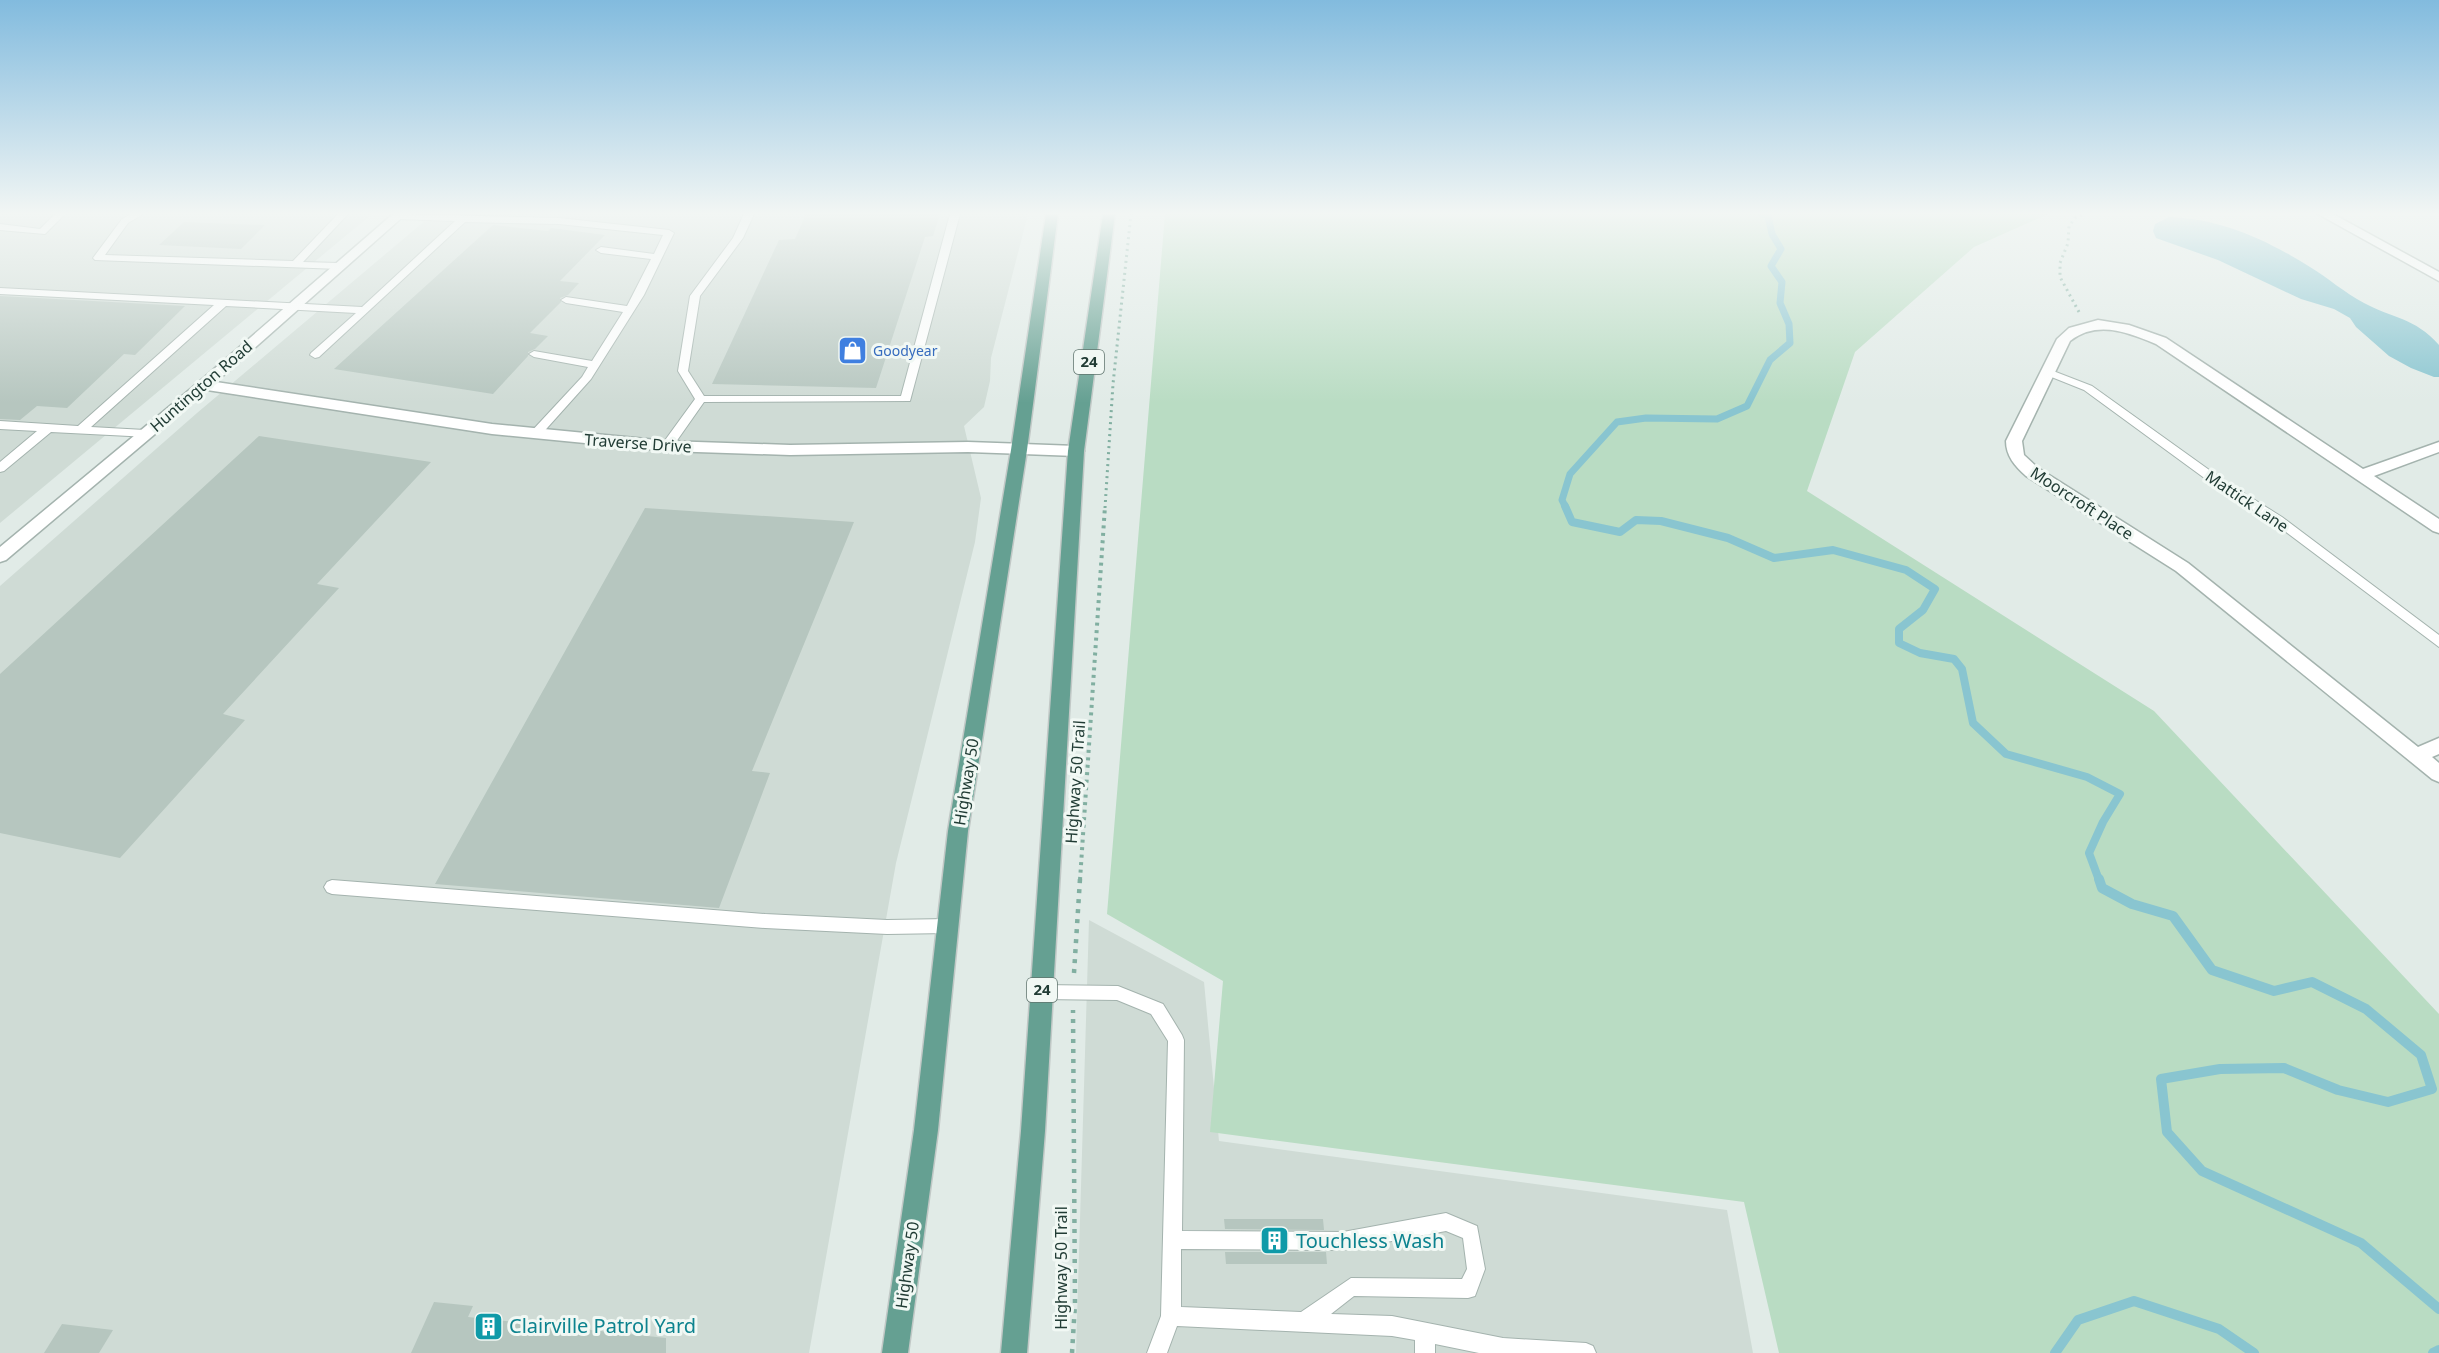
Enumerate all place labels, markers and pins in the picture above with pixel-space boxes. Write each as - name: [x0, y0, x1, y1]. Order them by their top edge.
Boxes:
- shop icon: Goodyear: [836, 335, 868, 367]
- place label: Goodyear: [873, 341, 938, 360]
- building icon: Touchless Wash: [1259, 1225, 1291, 1257]
- place label: Touchless Wash: [1296, 1227, 1444, 1254]
- building icon: Clairville Patrol Yard: [472, 1310, 504, 1342]
- place label: Clairville Patrol Yard: [509, 1312, 696, 1339]

